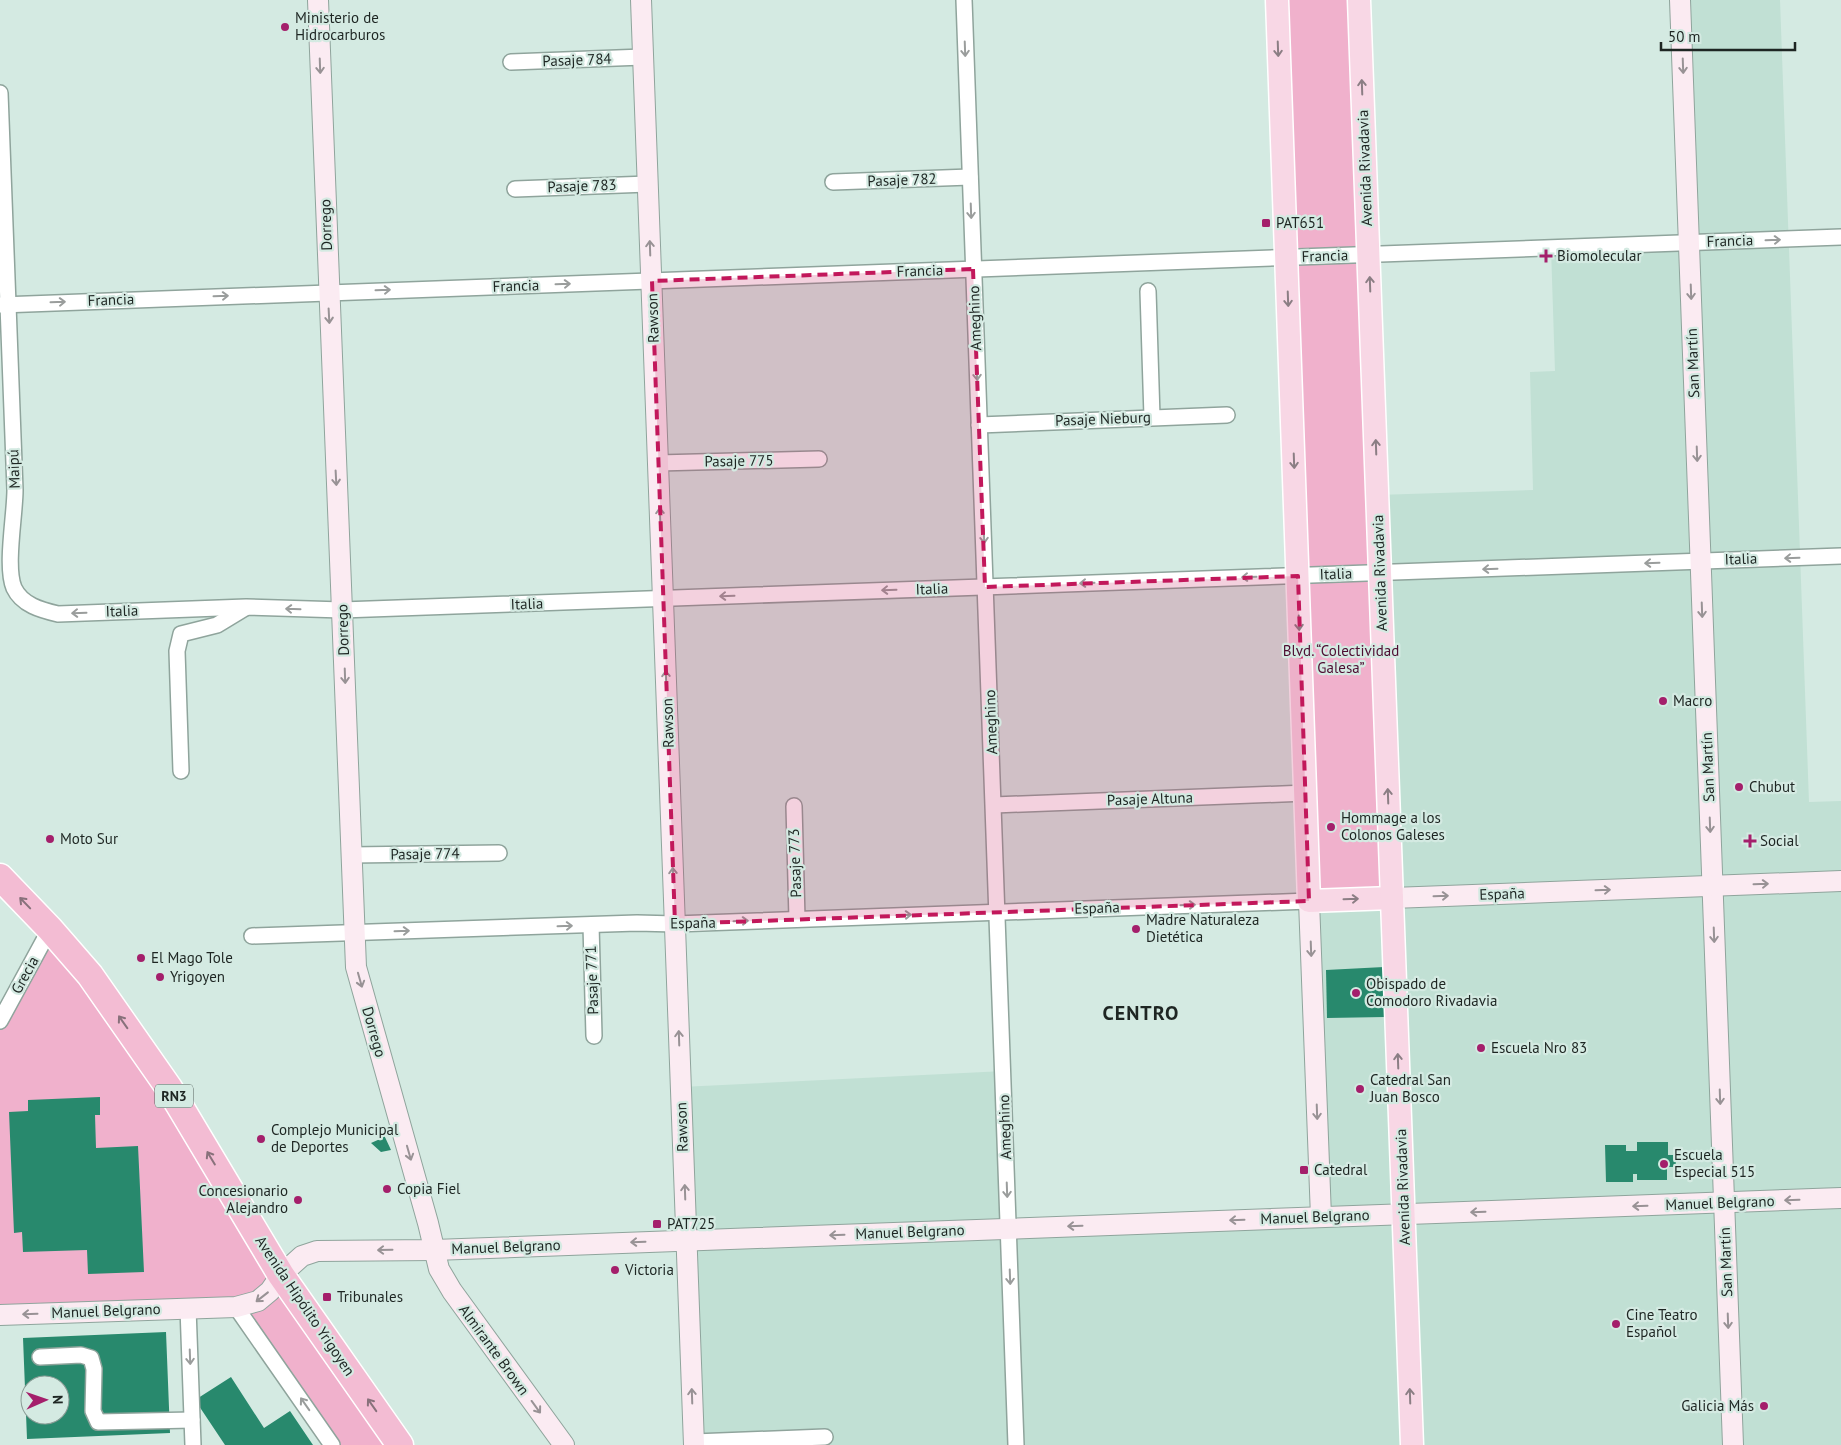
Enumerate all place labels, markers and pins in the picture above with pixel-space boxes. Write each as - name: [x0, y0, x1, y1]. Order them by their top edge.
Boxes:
- place label: Ministerio de Hidrocarburos: [295, 8, 385, 44]
- marker: Ministerio de Hidrocarburos: [279, 21, 291, 33]
- place label: PAT651: [1276, 213, 1324, 232]
- marker: PAT651: [1260, 217, 1272, 229]
- place label: Biomolecular: [1557, 246, 1642, 265]
- marker: Biomolecular: [1539, 249, 1553, 263]
- place label: Macro: [1673, 691, 1712, 710]
- marker: Macro: [1657, 695, 1669, 707]
- place label: Chubut: [1749, 777, 1795, 796]
- marker: Chubut: [1733, 781, 1745, 793]
- place label: Hommage a los Colonos Galeses: [1341, 808, 1445, 844]
- marker: Hommage a los Colonos Galeses: [1325, 821, 1337, 833]
- place label: Moto Sur: [60, 829, 118, 848]
- place label: Social: [1760, 831, 1799, 850]
- marker: Moto Sur: [44, 833, 56, 845]
- marker: Social: [1744, 835, 1756, 847]
- place label: Madre Naturaleza Dietética: [1146, 910, 1259, 946]
- marker: Madre Naturaleza Dietética: [1130, 923, 1142, 935]
- place label: El Mago Tole: [151, 948, 233, 967]
- marker: El Mago Tole: [135, 952, 147, 964]
- place label: Yrigoyen: [170, 967, 225, 986]
- marker: Yrigoyen: [154, 971, 166, 983]
- place label: Obispado de Comodoro Rivadavia: [1366, 974, 1497, 1010]
- marker: Obispado de Comodoro Rivadavia: [1350, 987, 1362, 999]
- place label: Escuela Nro 83: [1491, 1038, 1587, 1057]
- marker: Escuela Nro 83: [1475, 1042, 1487, 1054]
- place label: Catedral San Juan Bosco: [1369, 1070, 1451, 1106]
- marker: Catedral San Juan Bosco: [1354, 1083, 1366, 1095]
- place label: Complejo Municipal de Deportes: [271, 1120, 399, 1156]
- marker: Complejo Municipal de Deportes: [255, 1133, 267, 1145]
- place label: Escuela Especial 515: [1674, 1145, 1755, 1181]
- marker: Escuela Especial 515: [1658, 1158, 1670, 1170]
- place label: Catedral: [1314, 1160, 1368, 1179]
- marker: Catedral: [1298, 1164, 1310, 1176]
- place label: Copia Fiel: [397, 1179, 461, 1198]
- place label: Concesionario Alejandro: [198, 1181, 288, 1217]
- marker: Copia Fiel: [381, 1183, 393, 1195]
- marker: Concesionario Alejandro: [292, 1194, 304, 1206]
- place label: PAT725: [667, 1214, 715, 1233]
- marker: PAT725: [651, 1218, 663, 1230]
- place label: Victoria: [624, 1260, 674, 1279]
- marker: Victoria: [609, 1264, 621, 1276]
- place label: Tribunales: [337, 1287, 403, 1306]
- marker: Tribunales: [321, 1291, 333, 1303]
- place label: Cine Teatro Español: [1626, 1305, 1698, 1341]
- marker: Cine Teatro Español: [1610, 1318, 1622, 1330]
- place label: Galicia Más: [1681, 1396, 1754, 1415]
- marker: Galicia Más: [1758, 1400, 1770, 1412]

